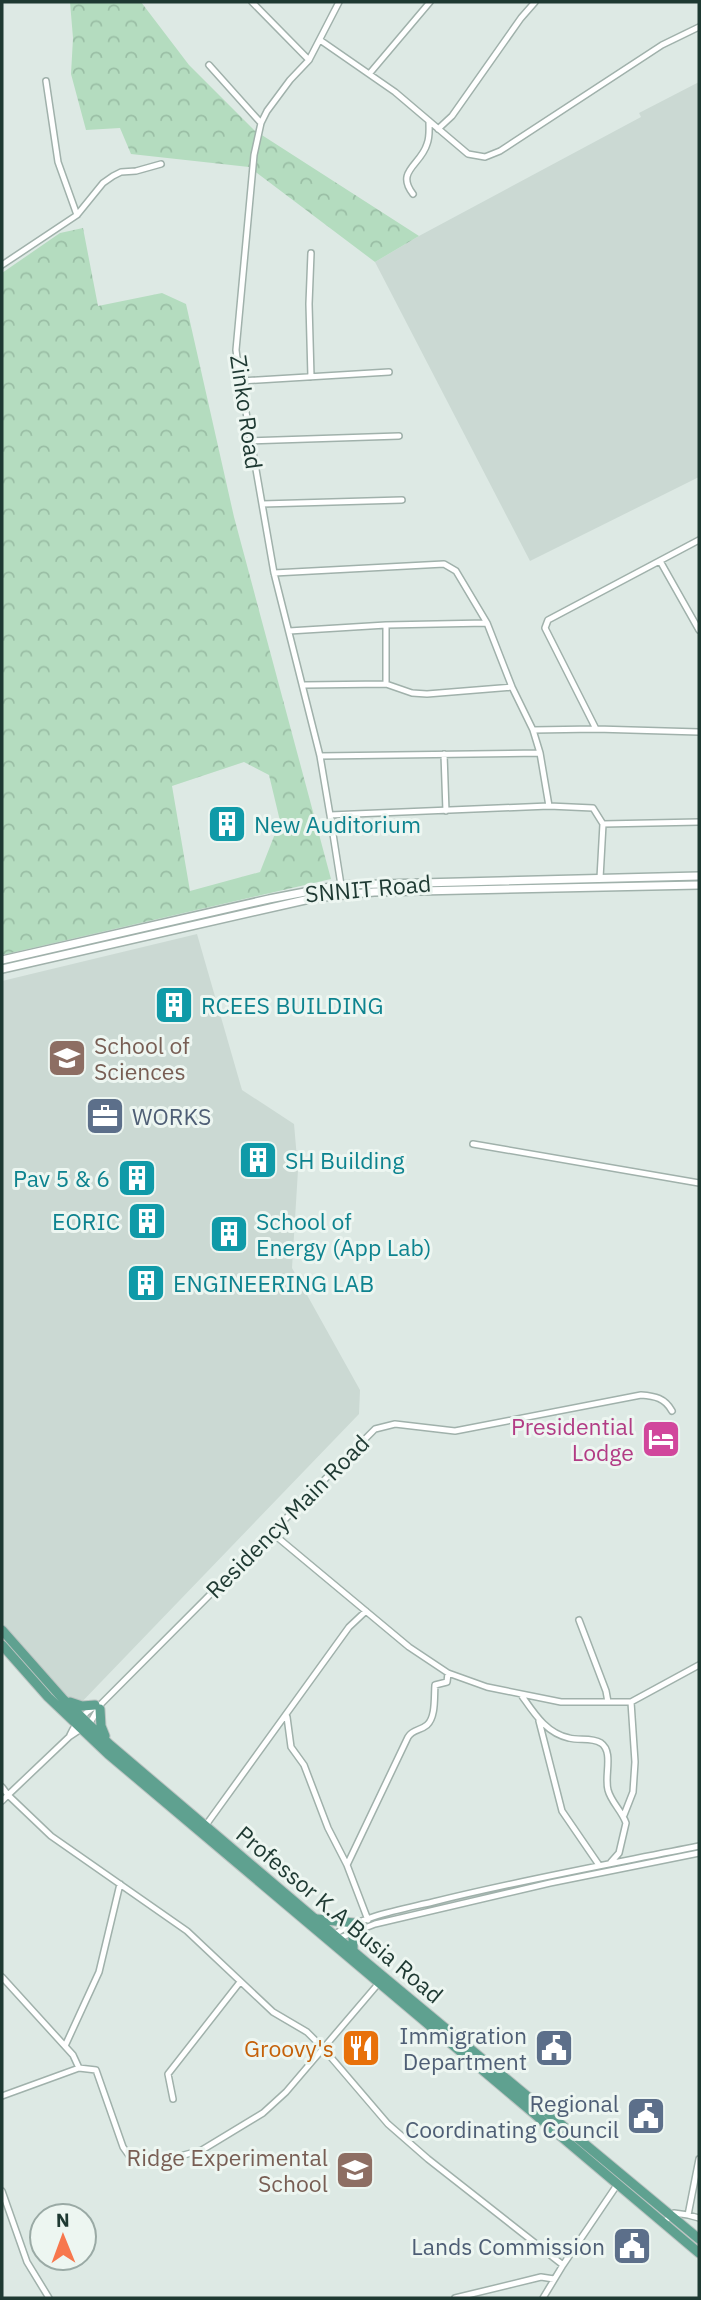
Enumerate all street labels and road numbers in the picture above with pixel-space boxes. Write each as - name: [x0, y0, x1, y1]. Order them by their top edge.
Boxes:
- street label: Zinko Road: [224, 353, 270, 471]
- street label: SNNIT Road: [304, 868, 432, 908]
- street label: Residency Main Road: [199, 1428, 375, 1604]
- street label: Professor K.A Busia Road: [230, 1819, 450, 2009]

